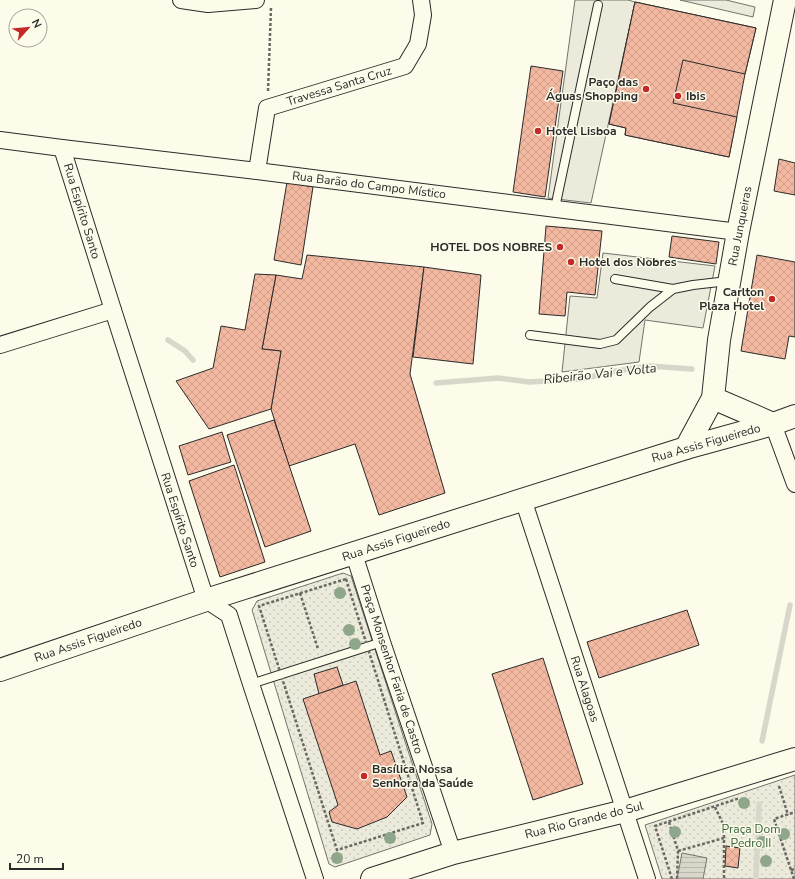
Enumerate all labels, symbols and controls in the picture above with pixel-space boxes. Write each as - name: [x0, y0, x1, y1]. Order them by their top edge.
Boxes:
- north arrow: [8, 8, 48, 48]
- text: N: [28, 17, 45, 31]
- street label: Travessa Santa Cruz: [284, 62, 394, 110]
- place label: Paço das Águas Shopping: [546, 74, 638, 104]
- marker: Paço das Águas Shopping: [641, 84, 651, 94]
- place label: Ibis: [686, 88, 706, 104]
- marker: Ibis: [673, 91, 683, 101]
- place label: Hotel Lisboa: [546, 123, 617, 139]
- marker: Hotel Lisboa: [533, 126, 543, 136]
- street label: Rua Espírito Santo: [60, 161, 104, 261]
- street label: Rua Barão do Campo Místico: [291, 168, 447, 202]
- street label: Rua Junqueiras: [724, 185, 756, 267]
- place label: HOTEL DOS NOBRES: [430, 239, 552, 255]
- marker: HOTEL DOS NOBRES: [555, 242, 565, 252]
- place label: Hotel dos Nobres: [579, 254, 677, 270]
- marker: Hotel dos Nobres: [566, 257, 576, 267]
- place label: Carlton Plaza Hotel: [699, 284, 764, 314]
- marker: Carlton Plaza Hotel: [767, 294, 777, 304]
- water label: Ribeirão Vai e Volta: [543, 359, 658, 389]
- street label: Rua Assis Figueiredo: [650, 420, 763, 466]
- street label: Rua Espírito Santo: [157, 470, 203, 570]
- street label: Rua Assis Figueiredo: [340, 515, 452, 565]
- street label: Praça Monsenhor Faria de Castro: [357, 582, 427, 756]
- street label: Rua Assis Figueiredo: [32, 614, 144, 666]
- street label: Rua Alagoas: [567, 654, 603, 724]
- place label: Basílica Nossa Senhora da Saúde: [372, 761, 474, 791]
- marker: Basílica Nossa Senhora da Saúde: [359, 771, 369, 781]
- street label: Rua Rio Grande do Sul: [523, 797, 645, 842]
- park label: Praça Dom Pedro II: [722, 821, 780, 851]
- scale bar: [10, 845, 63, 871]
- text: 20 m: [16, 851, 44, 867]

